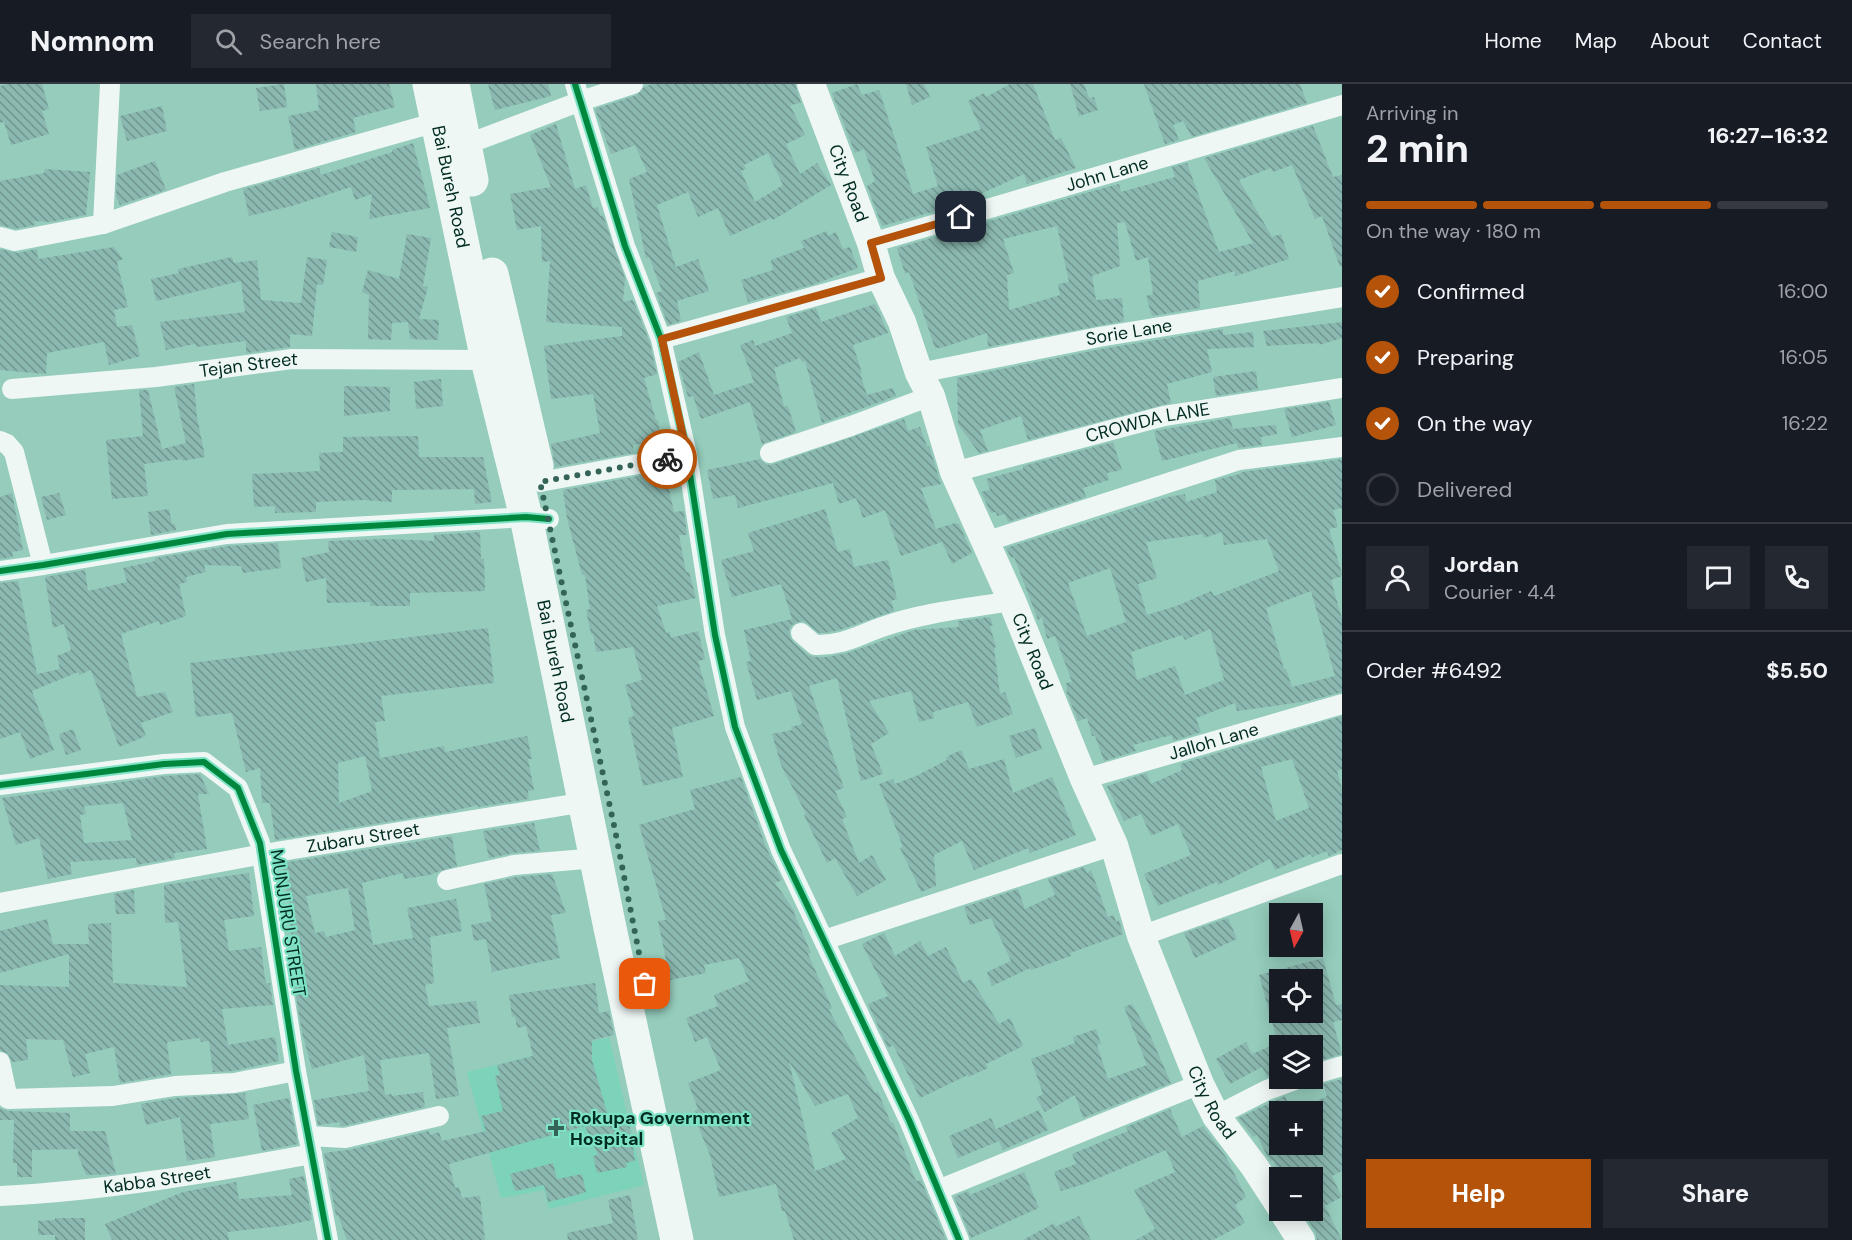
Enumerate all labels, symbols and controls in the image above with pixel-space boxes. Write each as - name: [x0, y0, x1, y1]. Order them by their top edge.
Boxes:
- search box: [191, 14, 611, 68]
- text: Nomnom: [30, 23, 155, 60]
- icon: search: [212, 25, 245, 58]
- text: Search here: [260, 27, 381, 56]
- text: Home: [1484, 27, 1542, 55]
- text: Map: [1575, 27, 1617, 55]
- text: About: [1650, 27, 1710, 55]
- text: Contact: [1743, 27, 1822, 55]
- text: Arriving in: [1366, 100, 1458, 126]
- text: 16:27–16:32: [1708, 121, 1828, 150]
- street label: Bai Bureh Road: [426, 123, 475, 250]
- text: 2 min: [1366, 123, 1469, 174]
- street label: City Road: [823, 141, 874, 225]
- street label: John Lane: [1063, 150, 1151, 197]
- pin: [935, 191, 986, 242]
- icon: home: [944, 200, 977, 233]
- text: On the way · 180 m: [1366, 218, 1541, 244]
- icon: check: [1366, 275, 1399, 308]
- text: Confirmed: [1417, 277, 1525, 306]
- text: 16:00: [1778, 278, 1828, 304]
- street label: Sorie Lane: [1084, 313, 1174, 351]
- icon: check: [1366, 341, 1399, 374]
- text: Preparing: [1417, 343, 1514, 372]
- text: 16:05: [1779, 344, 1828, 370]
- street label: Tejan Street: [198, 347, 298, 383]
- street label: CROWDA LANE: [1083, 397, 1211, 448]
- icon: check: [1366, 407, 1399, 440]
- text: On the way: [1417, 409, 1532, 438]
- text: 16:22: [1782, 410, 1828, 436]
- courier: [637, 429, 697, 489]
- icon: bike: [651, 443, 684, 476]
- text: Delivered: [1417, 475, 1512, 504]
- button: person: [1366, 546, 1429, 609]
- button: chat: [1687, 546, 1750, 609]
- button: phone: [1765, 546, 1828, 609]
- text: Jordan: [1444, 550, 1519, 579]
- text: Courier · 4.4: [1444, 579, 1555, 605]
- street label: Bai Bureh Road: [531, 598, 580, 725]
- street label: City Road: [1006, 609, 1059, 693]
- text: Order #6492: [1366, 656, 1502, 685]
- text: $5.50: [1766, 656, 1828, 685]
- street label: Jalloh Lane: [1166, 717, 1261, 766]
- street label: Zubaru Street: [305, 817, 421, 859]
- street label: MUNJURU STREET: [265, 848, 311, 998]
- north arrow: [1269, 903, 1323, 957]
- map controls: [1269, 903, 1323, 1221]
- pin: [619, 958, 670, 1009]
- icon: bag: [628, 967, 661, 1000]
- button: locate: [1269, 969, 1323, 1023]
- button: layers: [1269, 1035, 1323, 1089]
- street label: City Road: [1182, 1062, 1241, 1144]
- button: +: [1269, 1101, 1323, 1155]
- place label: Rokupa Government Hospital: [570, 1106, 750, 1151]
- marker: Rokupa Government Hospital: [547, 1119, 565, 1137]
- button: Help: [1366, 1159, 1591, 1228]
- button: Share: [1603, 1159, 1828, 1228]
- street label: Kabba Street: [102, 1160, 212, 1199]
- button: −: [1269, 1167, 1323, 1221]

